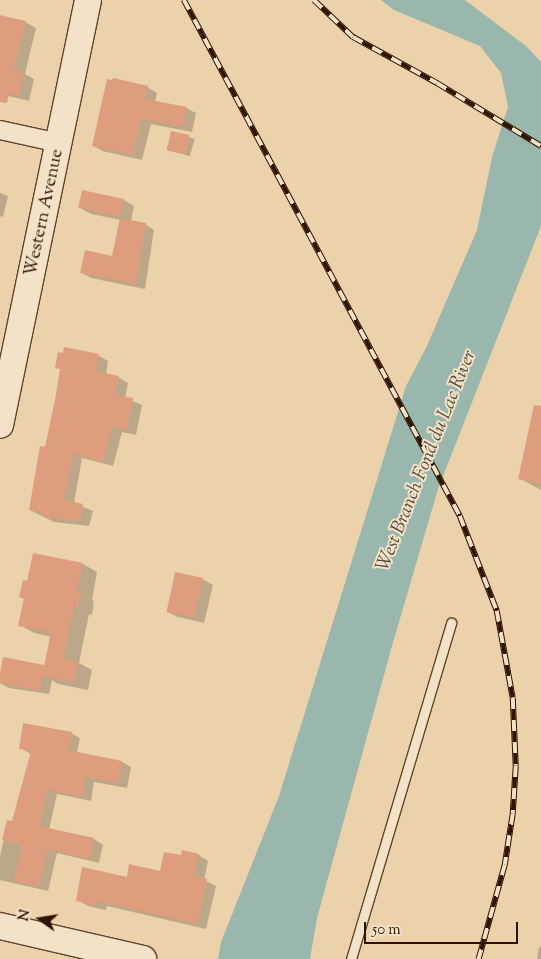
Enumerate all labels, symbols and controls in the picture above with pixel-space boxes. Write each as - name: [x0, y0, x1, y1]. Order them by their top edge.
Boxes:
- street label: Western Avenue: [21, 147, 69, 279]
- water label: West Branch Fond du Lac River: [372, 347, 482, 575]
- north arrow: [15, 894, 65, 944]
- text: N: [14, 908, 36, 923]
- scale bar: [366, 912, 520, 944]
- text: 50 m: [372, 920, 401, 941]

